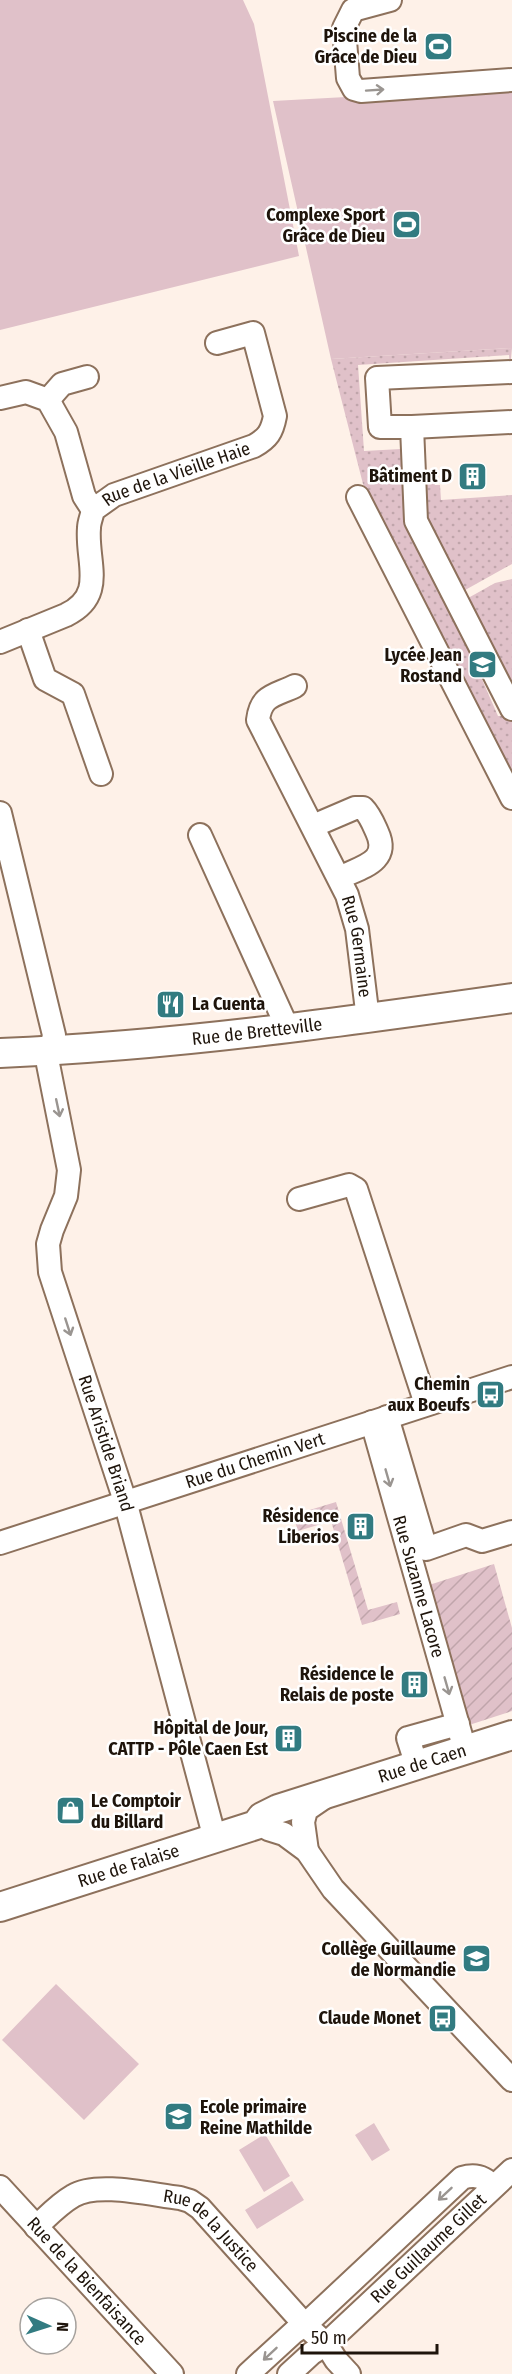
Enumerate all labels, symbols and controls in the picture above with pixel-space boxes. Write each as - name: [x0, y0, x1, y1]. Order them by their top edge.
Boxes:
- place label: Piscine de la Grâce de Dieu: [314, 25, 417, 68]
- sports icon: Piscine de la Grâce de Dieu: [422, 30, 454, 62]
- one-way arrow: [364, 84, 384, 95]
- place label: Complexe Sport Grâce de Dieu: [266, 204, 386, 247]
- sports icon: Complexe Sport Grâce de Dieu: [390, 209, 422, 241]
- street label: Rue de la Vieille Haie: [98, 437, 253, 511]
- building icon: Bâtiment D: [457, 460, 489, 492]
- place label: Bâtiment D: [369, 465, 452, 487]
- place label: Lycée Jean Rostand: [384, 644, 462, 687]
- school or university icon: Lycée Jean Rostand: [467, 649, 499, 681]
- street label: Rue Germaine: [337, 893, 376, 999]
- restaurant icon: La Cuenta: [155, 988, 187, 1020]
- place label: La Cuenta: [192, 993, 265, 1015]
- street label: Rue de Bretteville: [191, 1013, 324, 1050]
- one-way arrow: [53, 1098, 64, 1117]
- one-way arrow: [63, 1317, 74, 1336]
- street label: Rue Aristide Briand: [74, 1372, 138, 1514]
- place label: Chemin aux Boeufs: [388, 1373, 470, 1416]
- bus stop icon: Chemin aux Boeufs: [475, 1378, 507, 1410]
- street label: Rue du Chemin Vert: [183, 1427, 327, 1493]
- one-way arrow: [383, 1468, 394, 1487]
- place label: Résidence Liberios: [263, 1505, 339, 1548]
- building icon: Résidence Liberios: [344, 1510, 376, 1542]
- street label: Rue Suzanne Lacore: [388, 1513, 449, 1660]
- place label: Résidence le Relais de poste: [280, 1663, 394, 1706]
- building icon: Résidence le Relais de poste: [399, 1668, 431, 1700]
- one-way arrow: [442, 1676, 453, 1695]
- place label: Hôpital de Jour, CATTP - Pôle Caen Est: [108, 1717, 269, 1760]
- building icon: Hôpital de Jour, CATTP - Pôle Caen Est: [273, 1722, 305, 1754]
- street label: Rue de Caen: [375, 1739, 469, 1788]
- place label: Le Comptoir du Billard: [91, 1790, 181, 1833]
- shop icon: Le Comptoir du Billard: [54, 1795, 86, 1827]
- street label: Rue de Falaise: [75, 1839, 182, 1892]
- place label: Collège Guillaume de Normandie: [322, 1938, 456, 1981]
- school or university icon: Collège Guillaume de Normandie: [461, 1943, 493, 1975]
- bus stop icon: Claude Monet: [426, 2002, 458, 2034]
- place label: Claude Monet: [318, 2007, 422, 2029]
- place label: Ecole primaire Reine Mathilde: [200, 2096, 312, 2139]
- school or university icon: Ecole primaire Reine Mathilde: [163, 2101, 195, 2133]
- street label: Rue de la Justice: [162, 2185, 263, 2277]
- one-way arrow: [437, 2187, 452, 2201]
- street label: Rue Guillaume Gillet: [366, 2189, 491, 2308]
- street label: Rue de la Bienfaisance: [22, 2213, 151, 2350]
- north arrow: [18, 2296, 78, 2356]
- scale bar: [302, 2317, 437, 2355]
- text: N: [53, 2321, 72, 2332]
- text: 50 m: [311, 2327, 347, 2349]
- one-way arrow: [263, 2347, 278, 2361]

